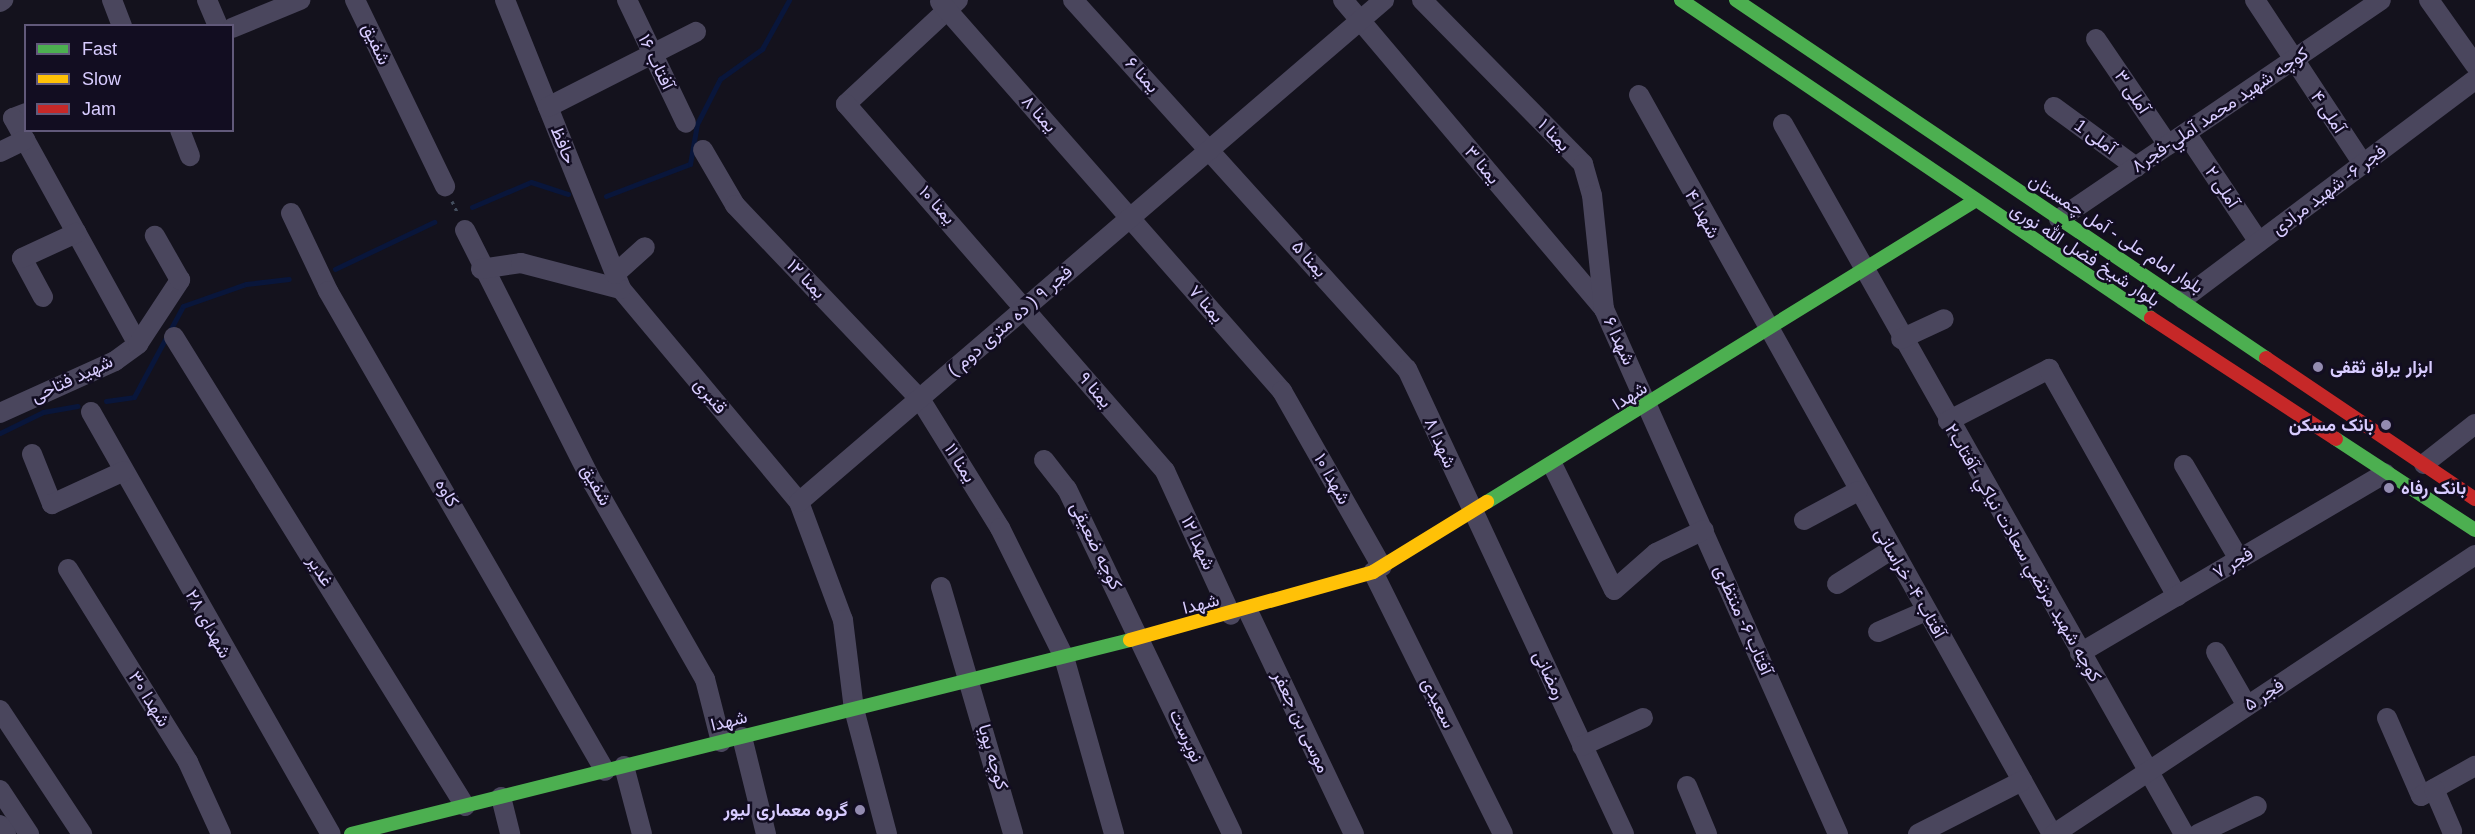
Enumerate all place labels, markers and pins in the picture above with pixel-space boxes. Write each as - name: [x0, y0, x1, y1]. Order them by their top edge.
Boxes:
- place label: ابزار یراق ثقفی: [2330, 356, 2433, 378]
- marker: ابزار یراق ثقفی: [2311, 360, 2325, 374]
- place label: بانک مسکن: [2289, 414, 2374, 436]
- marker: بانک مسکن: [2379, 418, 2393, 432]
- place label: بانک رفاه: [2401, 477, 2466, 499]
- marker: بانک رفاه: [2382, 481, 2396, 495]
- place label: گروه معماری لیور: [723, 799, 848, 821]
- marker: گروه معماری لیور: [853, 803, 867, 817]

